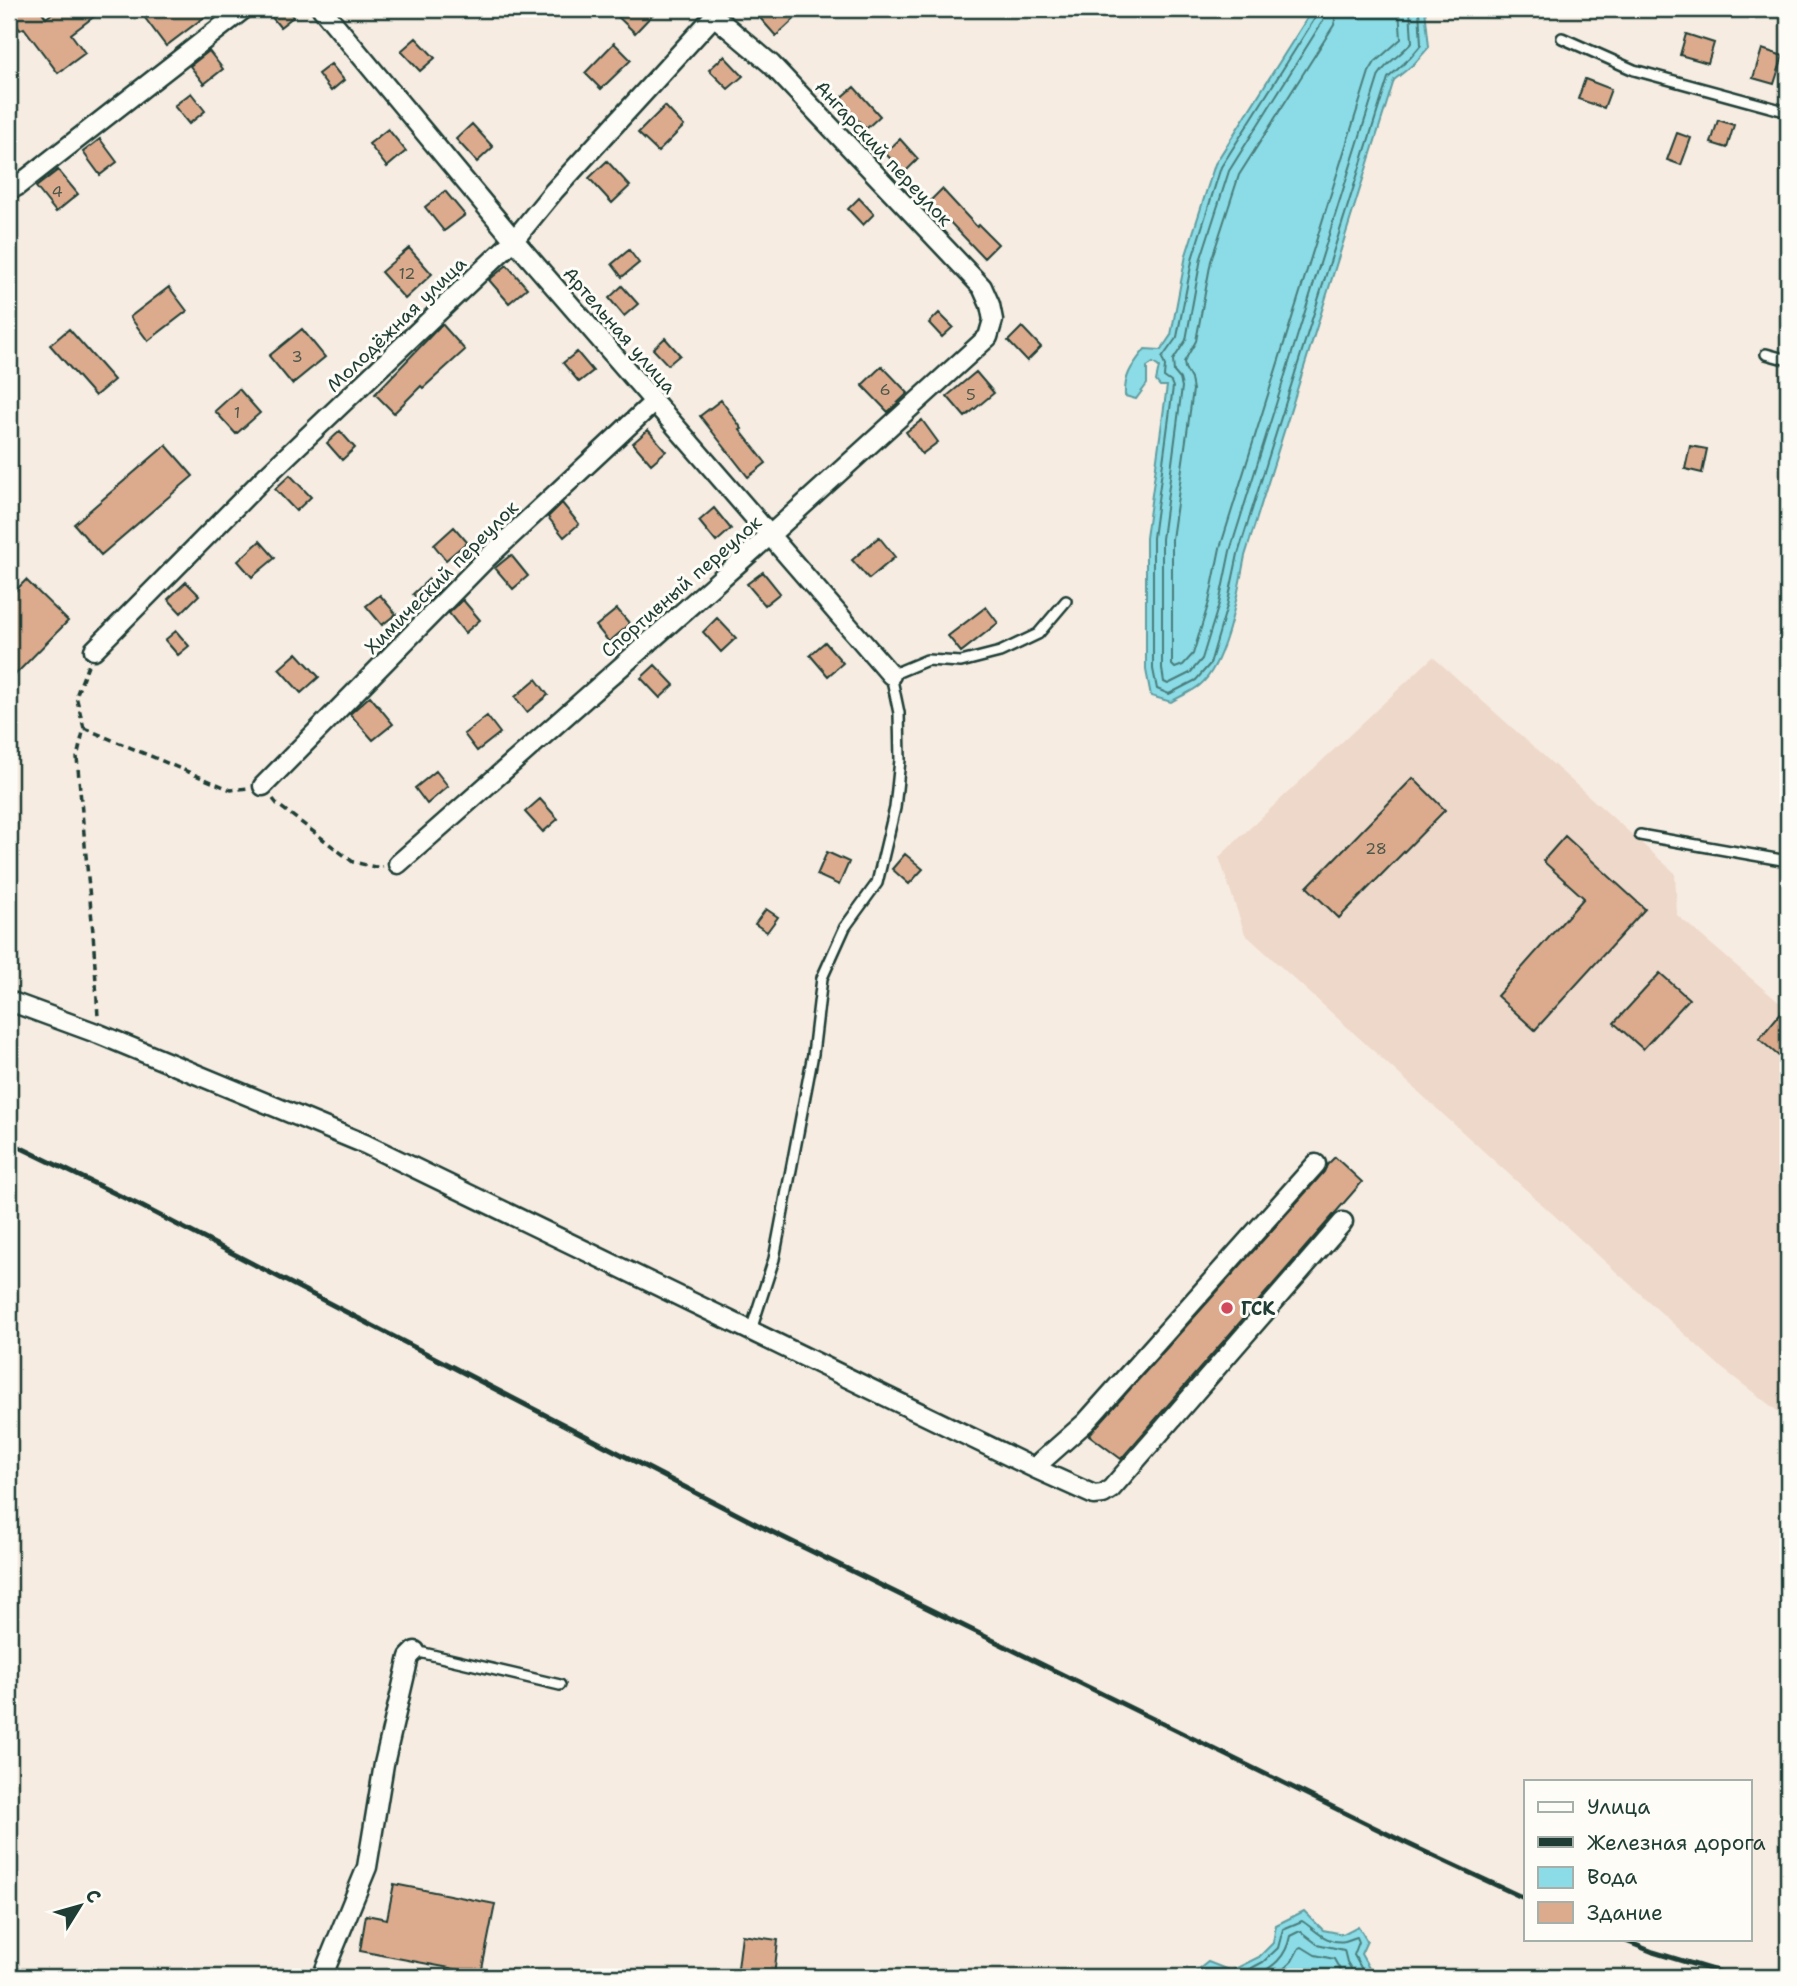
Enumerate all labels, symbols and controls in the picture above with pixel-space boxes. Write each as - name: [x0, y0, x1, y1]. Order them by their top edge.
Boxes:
- street label: Ангарский переулок: [809, 75, 958, 232]
- house number: 4: [51, 181, 63, 202]
- street label: Молодёжная улица: [321, 251, 472, 398]
- street label: Артельная улица: [557, 261, 682, 399]
- house number: 12: [398, 263, 416, 284]
- house number: 3: [291, 346, 303, 367]
- house number: 6: [879, 379, 891, 400]
- house number: 5: [966, 384, 976, 405]
- house number: 1: [234, 402, 240, 423]
- street label: Химический переулок: [359, 495, 524, 660]
- street label: Спортивный переулок: [596, 510, 767, 663]
- house number: 28: [1365, 838, 1387, 859]
- place label: ГСК: [1241, 1296, 1275, 1321]
- marker: ГСК: [1219, 1300, 1235, 1316]
- legend: [1524, 1780, 1752, 1940]
- text: Улица: [1587, 1793, 1650, 1821]
- text: Железная дорога: [1587, 1829, 1766, 1857]
- text: Вода: [1587, 1863, 1637, 1891]
- north arrow: [46, 1870, 116, 1940]
- text: С: [80, 1884, 107, 1908]
- text: Здание: [1587, 1899, 1663, 1927]

